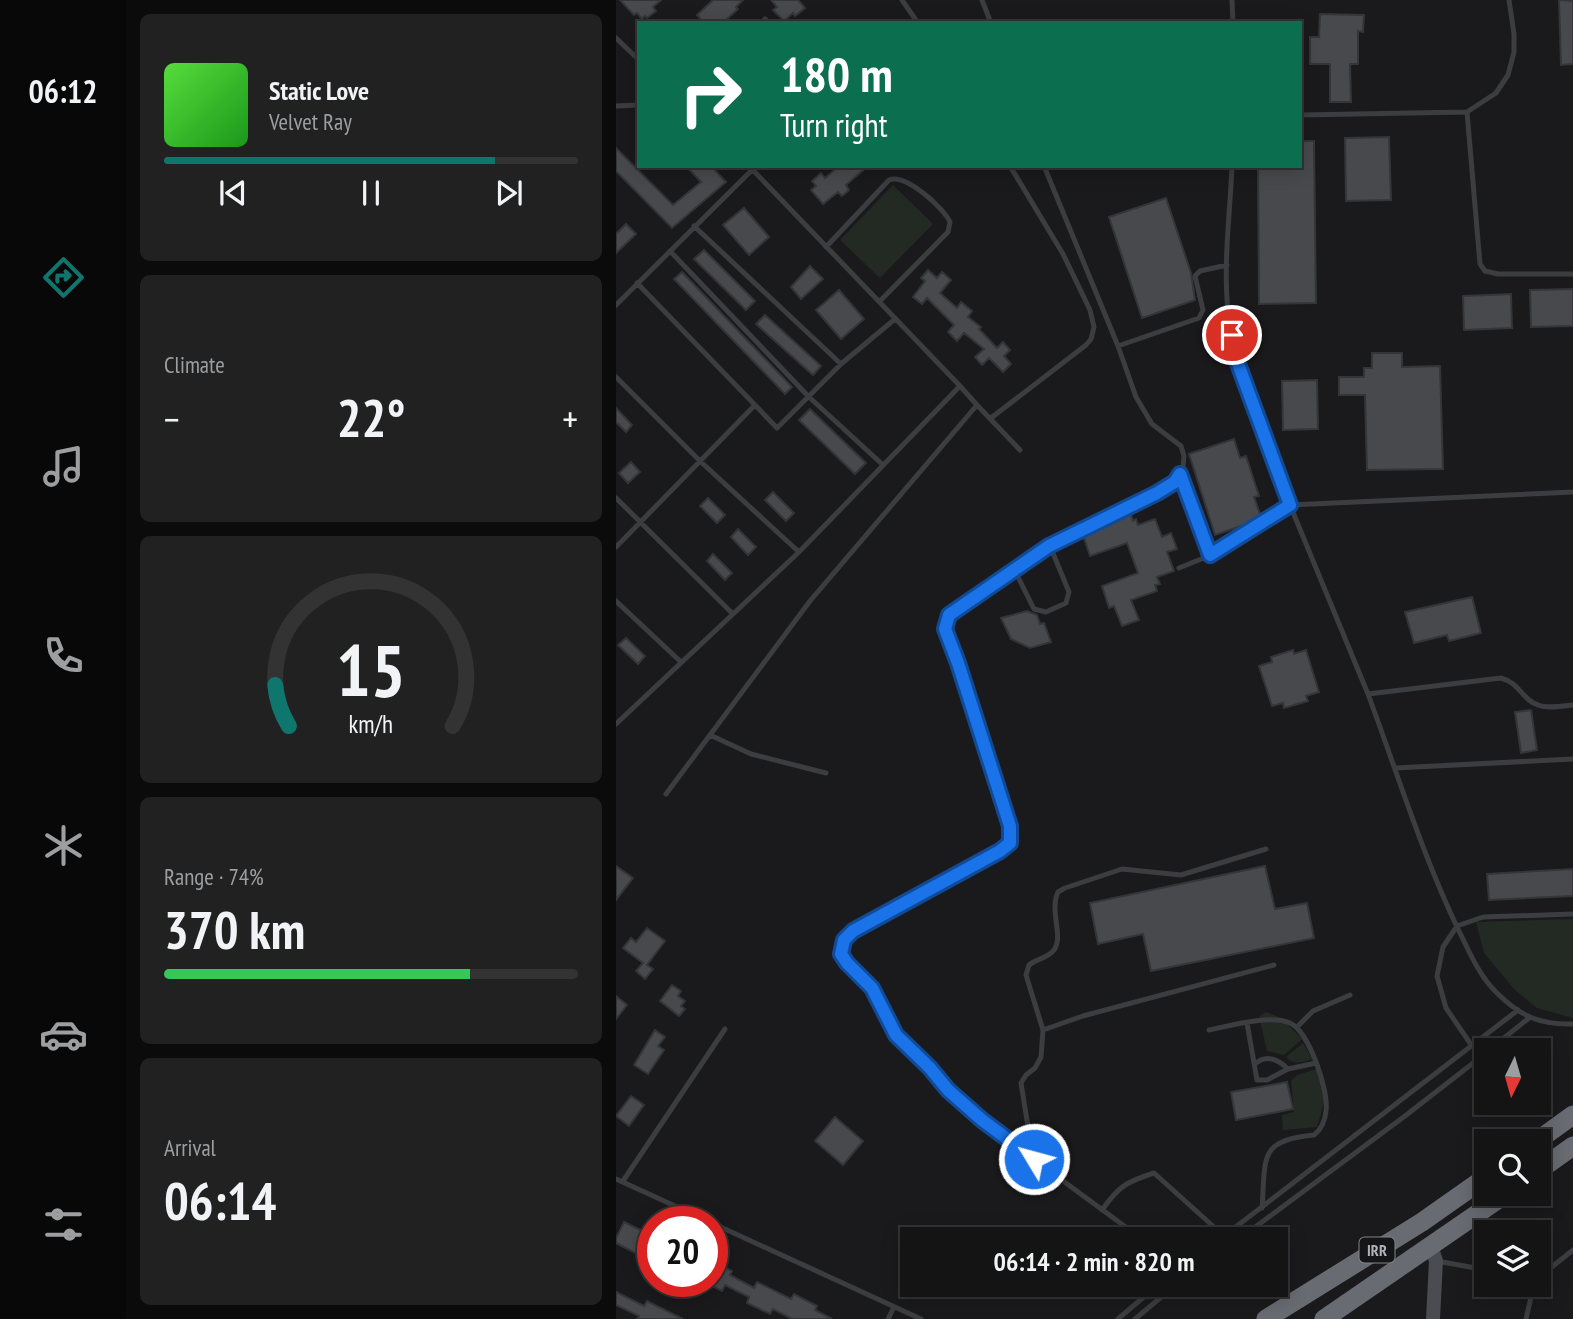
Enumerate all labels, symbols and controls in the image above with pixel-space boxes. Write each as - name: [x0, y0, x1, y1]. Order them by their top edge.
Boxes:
- text: 180 m: [780, 42, 893, 106]
- icon: right: [665, 49, 756, 140]
- text: 06:12: [28, 70, 98, 112]
- text: Static Love: [269, 74, 369, 107]
- text: Turn right: [780, 104, 888, 146]
- text: Velvet Ray: [269, 107, 352, 136]
- icon: previous: [214, 174, 252, 212]
- icon: pause: [352, 174, 390, 212]
- icon: next: [490, 174, 528, 212]
- icon: directions: [39, 253, 88, 302]
- pin: [1202, 305, 1262, 365]
- icon: arrive: [1213, 316, 1251, 354]
- text: Climate: [164, 350, 225, 379]
- text: 22°: [337, 384, 405, 451]
- text: −: [164, 394, 180, 443]
- text: +: [562, 394, 578, 443]
- icon: music: [39, 442, 88, 491]
- text: 15: [336, 622, 406, 716]
- icon: phone: [39, 631, 88, 680]
- text: km/h: [349, 707, 393, 739]
- icon: climate: [39, 821, 88, 870]
- text: Range · 74%: [164, 862, 264, 891]
- text: 370 km: [164, 896, 305, 963]
- icon: car: [39, 1010, 88, 1059]
- north arrow: [1474, 1038, 1550, 1115]
- map controls: [1474, 1038, 1551, 1297]
- position arrow: [997, 1122, 1071, 1196]
- button: search: [1474, 1129, 1551, 1206]
- text: Arrival: [164, 1133, 216, 1162]
- text: 06:14: [164, 1167, 276, 1234]
- icon: filters: [39, 1200, 88, 1249]
- speed limit sign: 20: [637, 1206, 728, 1297]
- button: layers: [1474, 1220, 1551, 1297]
- road number: IRR: [1360, 1238, 1394, 1262]
- text: 06:14 · 2 min · 820 m: [994, 1245, 1194, 1278]

